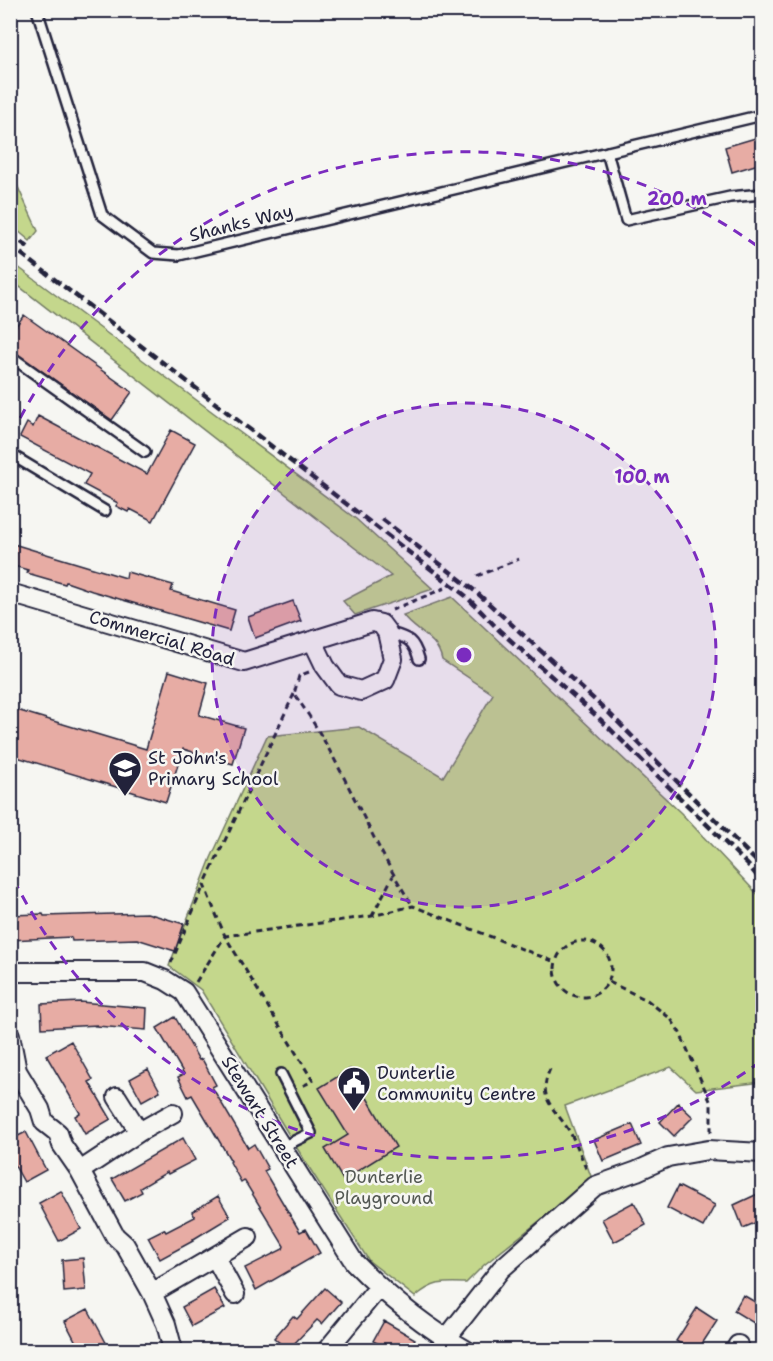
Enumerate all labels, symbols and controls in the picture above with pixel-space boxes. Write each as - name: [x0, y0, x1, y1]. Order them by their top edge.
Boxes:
- text: 200 m: [647, 187, 708, 211]
- street label: Shanks Way: [187, 199, 295, 247]
- text: 100 m: [614, 465, 670, 489]
- street label: Commercial Road: [86, 604, 238, 672]
- centre of rings: [454, 645, 474, 665]
- place label: St John's Primary School: [148, 746, 279, 791]
- school or university icon: St John's Primary School: [107, 750, 143, 797]
- street label: Stewart Street: [216, 1051, 304, 1173]
- place label: Dunterlie Community Centre: [377, 1061, 536, 1106]
- public building icon: Dunterlie Community Centre: [336, 1065, 372, 1112]
- park label: Dunterlie Playground: [335, 1165, 433, 1210]

